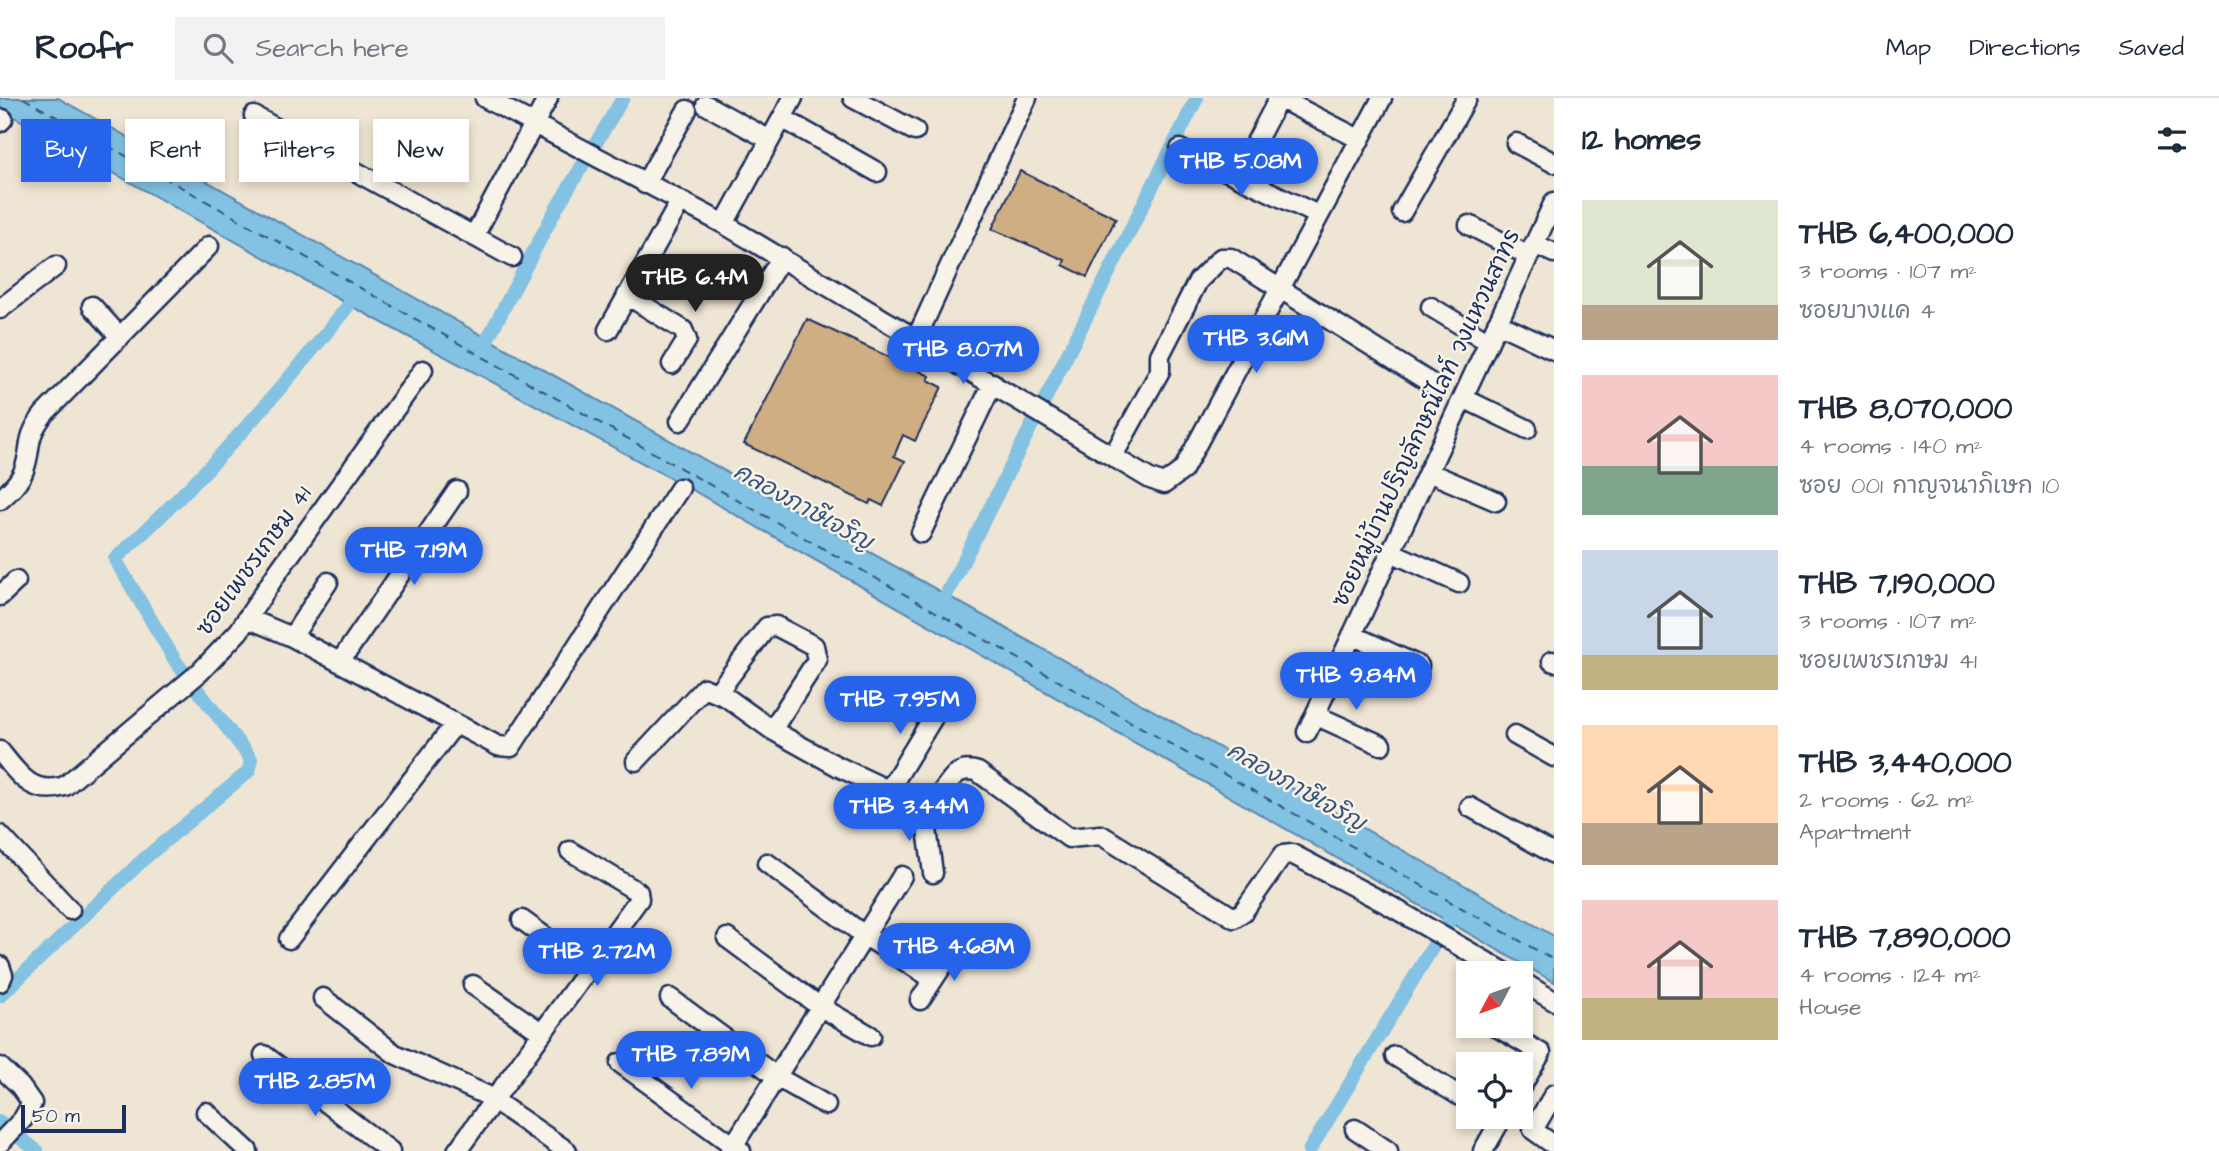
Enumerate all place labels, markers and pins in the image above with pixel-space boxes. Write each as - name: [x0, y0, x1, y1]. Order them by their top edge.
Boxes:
- pin: THB 5.08M: [1161, 139, 1321, 198]
- pin: THB 6.4M: [623, 254, 767, 314]
- pin: THB 3.61M: [1176, 316, 1336, 375]
- pin: THB 8.07M: [883, 327, 1043, 386]
- pin: THB 7.19M: [334, 528, 494, 587]
- pin: THB 9.84M: [1276, 652, 1436, 712]
- pin: THB 7.95M: [820, 676, 980, 736]
- pin: THB 3.44M: [829, 784, 989, 843]
- pin: THB 4.68M: [874, 924, 1034, 983]
- pin: THB 2.72M: [517, 928, 677, 988]
- pin: THB 7.89M: [611, 1032, 771, 1091]
- pin: THB 2.85M: [235, 1058, 395, 1118]

